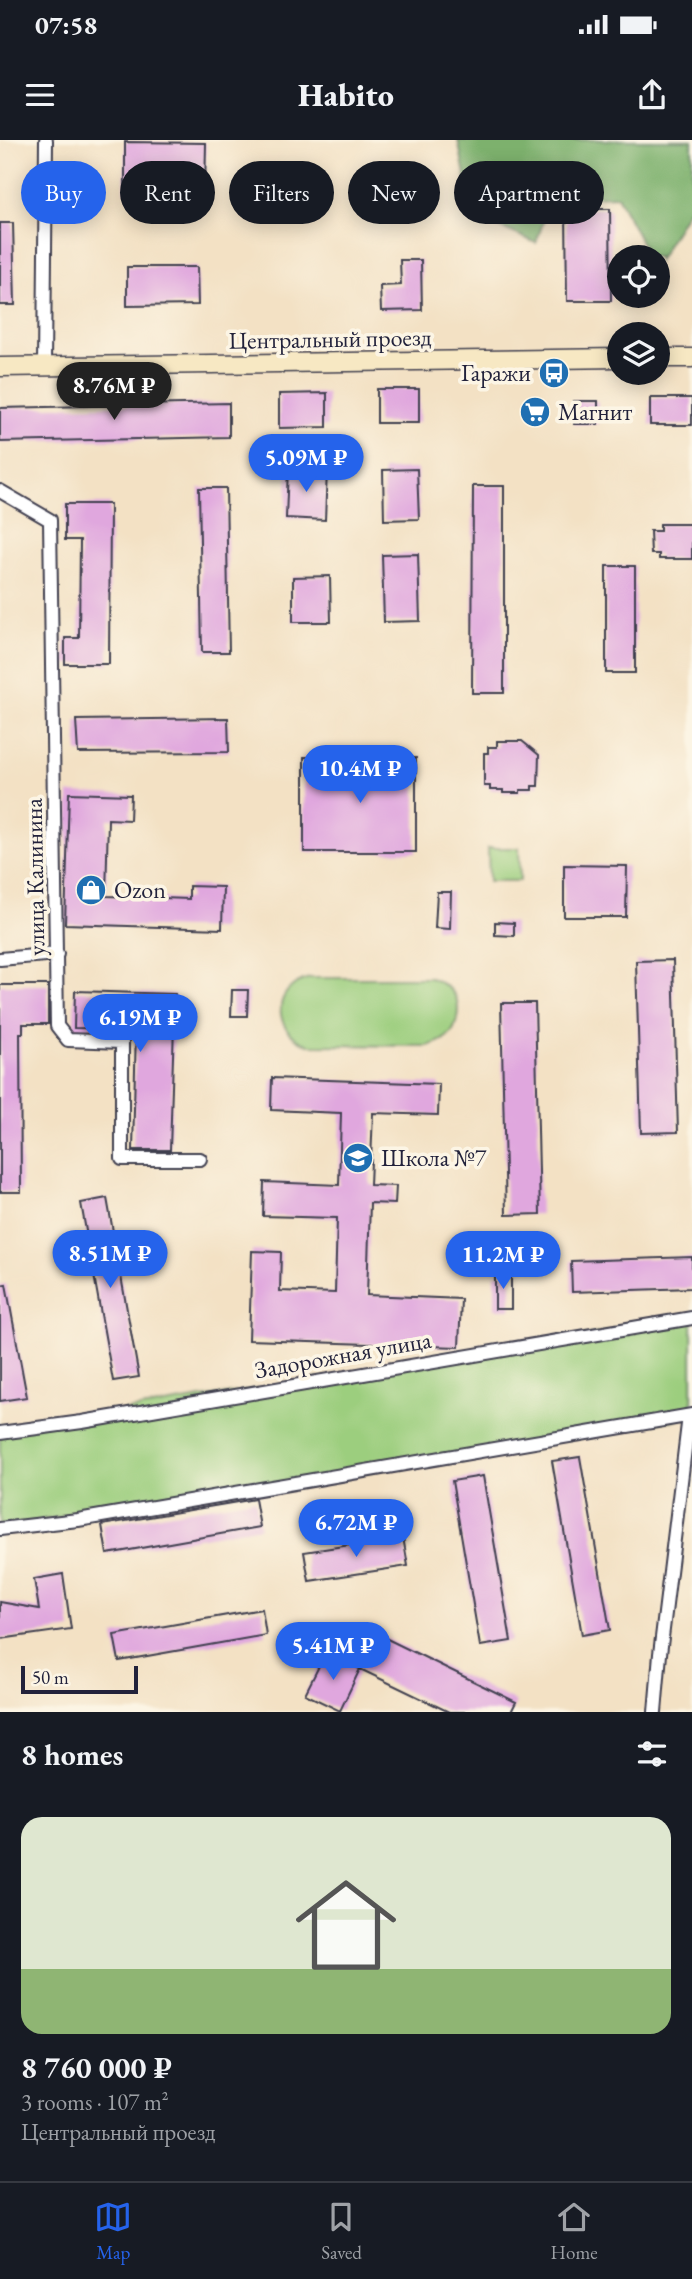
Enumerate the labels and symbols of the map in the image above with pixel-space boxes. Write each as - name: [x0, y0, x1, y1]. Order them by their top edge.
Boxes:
- street label: Центральный проезд: [228, 321, 432, 356]
- bus stop icon: Гаражи: [537, 356, 571, 390]
- place label: Гаражи: [461, 357, 531, 388]
- pin: 8.76M ₽: [49, 362, 179, 422]
- supermarket icon: Магнит: [518, 395, 552, 429]
- place label: Магнит: [558, 396, 632, 427]
- pin: 5.09M ₽: [241, 434, 371, 494]
- pin: 10.4M ₽: [295, 746, 425, 805]
- street label: улица Калинина: [18, 797, 51, 956]
- shop icon: Ozon: [74, 873, 108, 907]
- place label: Ozon: [114, 874, 166, 905]
- pin: 6.19M ₽: [75, 995, 205, 1054]
- school or university icon: Школа №7: [341, 1141, 375, 1175]
- place label: Школа №7: [381, 1142, 487, 1173]
- pin: 8.51M ₽: [45, 1230, 175, 1290]
- pin: 11.2M ₽: [438, 1232, 568, 1291]
- street label: Задорожная улица: [252, 1324, 434, 1385]
- pin: 6.72M ₽: [291, 1500, 421, 1559]
- pin: 5.41M ₽: [268, 1622, 398, 1682]
- scale bar: [21, 1663, 138, 1695]

